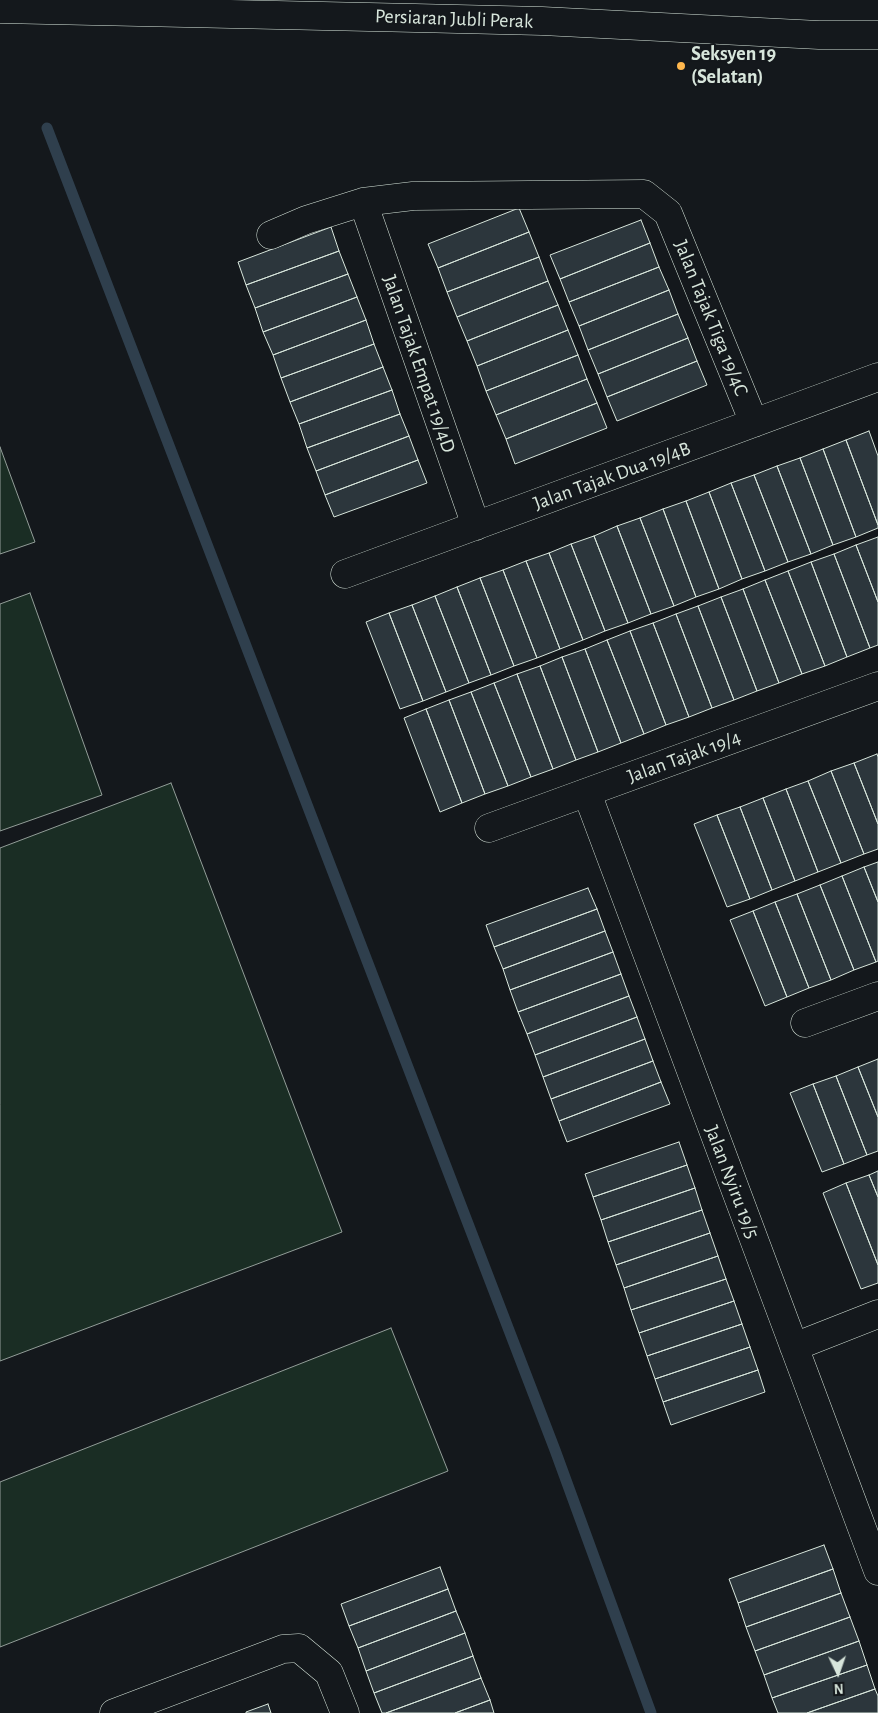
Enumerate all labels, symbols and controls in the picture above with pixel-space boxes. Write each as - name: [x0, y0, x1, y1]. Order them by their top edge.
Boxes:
- street label: Persiaran Jubli Perak: [374, 4, 534, 34]
- place label: Seksyen 19 (Selatan): [691, 42, 776, 89]
- marker: Seksyen 19 (Selatan): [675, 60, 687, 72]
- street label: Jalan Tajak Tiga 19/4C: [669, 237, 753, 399]
- street label: Jalan Tajak Empat 19/4D: [377, 272, 461, 456]
- street label: Jalan Tajak Dua 19/4B: [530, 436, 694, 516]
- street label: Jalan Tajak 19/4: [624, 725, 744, 789]
- street label: Jalan Nyiru 19/5: [699, 1122, 765, 1242]
- north arrow: [813, 1648, 863, 1698]
- text: N: [834, 1681, 844, 1695]

